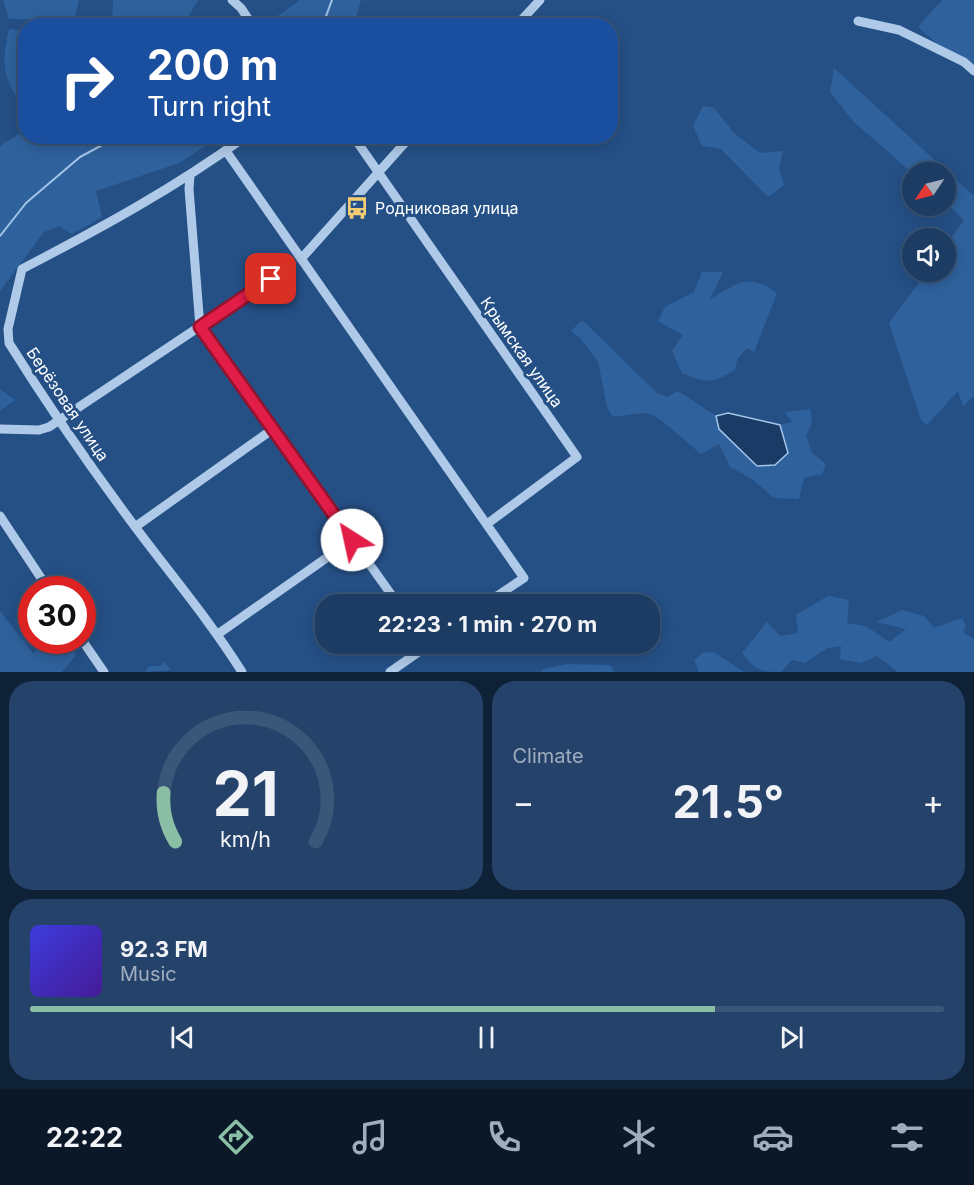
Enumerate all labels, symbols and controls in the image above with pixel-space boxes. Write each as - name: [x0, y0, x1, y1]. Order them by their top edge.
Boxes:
- text: 200 m: [147, 39, 278, 90]
- icon: right: [48, 42, 126, 120]
- text: Turn right: [147, 90, 271, 123]
- north arrow: [902, 162, 956, 216]
- map controls: [902, 162, 956, 282]
- bus stop icon: Родниковая улица: [344, 195, 370, 221]
- place label: Родниковая улица: [375, 198, 518, 218]
- button: sound: [902, 228, 956, 282]
- pin: [245, 253, 296, 304]
- icon: arrive: [254, 262, 287, 295]
- street label: Крымская улица: [476, 293, 568, 411]
- street label: Берёзовая улица: [22, 343, 114, 465]
- position arrow: [320, 508, 384, 572]
- speed limit sign: 30: [18, 576, 96, 654]
- text: 22:23 · 1 min · 270 m: [378, 611, 597, 637]
- text: Climate: [513, 744, 584, 768]
- text: 21: [213, 756, 279, 831]
- text: 21.5°: [672, 774, 784, 829]
- text: −: [513, 782, 534, 822]
- text: +: [922, 782, 944, 822]
- text: km/h: [220, 827, 271, 853]
- text: 92.3 FM: [120, 936, 208, 962]
- text: Music: [120, 962, 177, 986]
- icon: previous: [166, 1021, 199, 1054]
- icon: pause: [470, 1021, 503, 1054]
- icon: next: [775, 1021, 808, 1054]
- icon: directions: [215, 1116, 257, 1158]
- icon: music: [349, 1116, 391, 1158]
- icon: phone: [483, 1116, 525, 1158]
- icon: climate: [618, 1116, 660, 1158]
- icon: car: [752, 1116, 794, 1158]
- icon: filters: [886, 1116, 928, 1158]
- text: 22:22: [46, 1121, 123, 1154]

